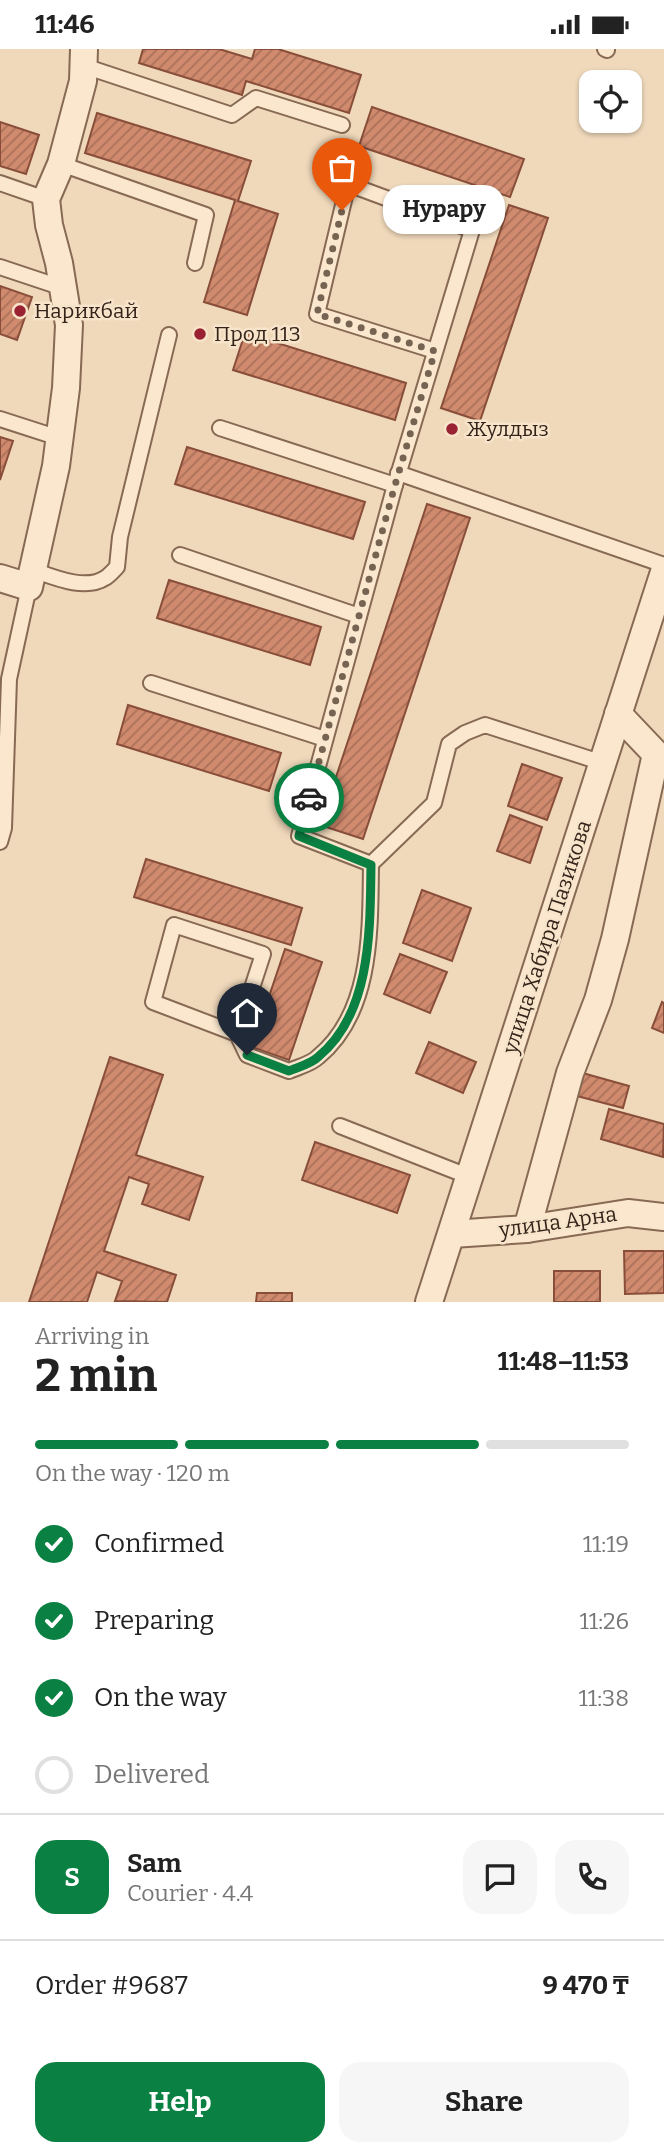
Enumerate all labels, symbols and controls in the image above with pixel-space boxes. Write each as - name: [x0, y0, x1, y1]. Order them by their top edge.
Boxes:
- text: 11:46: [35, 9, 95, 40]
- map controls: [579, 70, 642, 133]
- button: locate: [579, 70, 642, 133]
- pin: [312, 138, 372, 210]
- icon: bag: [323, 149, 361, 187]
- callout: Нурару: [384, 185, 506, 235]
- text: Нурару: [402, 195, 486, 223]
- place label: Нарикбай: [34, 298, 138, 324]
- marker: Нарикбай: [12, 303, 28, 319]
- place label: Прод 113: [214, 321, 301, 347]
- marker: Прод 113: [192, 326, 208, 342]
- place label: Жулдыз: [466, 416, 549, 442]
- marker: Жулдыз: [444, 421, 460, 437]
- courier: [274, 763, 344, 833]
- icon: car: [290, 779, 328, 817]
- street label: улица Хабира Пазикова: [497, 816, 597, 1058]
- pin: [217, 983, 277, 1055]
- icon: home: [228, 994, 266, 1032]
- street label: улица Арна: [497, 1201, 619, 1243]
- text: Arriving in: [35, 1322, 149, 1350]
- text: 11:48–11:53: [497, 1346, 629, 1377]
- text: 2 min: [35, 1348, 157, 1403]
- text: On the way · 120 m: [35, 1459, 230, 1487]
- icon: check: [35, 1525, 73, 1563]
- text: Confirmed: [94, 1528, 224, 1559]
- text: 11:19: [583, 1530, 629, 1558]
- icon: check: [35, 1602, 73, 1640]
- text: Preparing: [94, 1605, 214, 1636]
- text: 11:26: [579, 1607, 629, 1635]
- icon: check: [35, 1679, 73, 1717]
- text: On the way: [94, 1682, 227, 1713]
- text: 11:38: [579, 1684, 629, 1712]
- text: Delivered: [94, 1759, 209, 1790]
- button: chat: [463, 1840, 537, 1914]
- button: phone: [555, 1840, 629, 1914]
- text: Sam: [127, 1848, 182, 1879]
- text: S: [64, 1862, 80, 1893]
- text: Courier · 4.4: [127, 1879, 253, 1907]
- text: Order #9687: [35, 1970, 188, 2001]
- text: 9 470 ₸: [543, 1970, 629, 2001]
- button: Help: [35, 2062, 325, 2142]
- button: Share: [339, 2062, 629, 2142]

